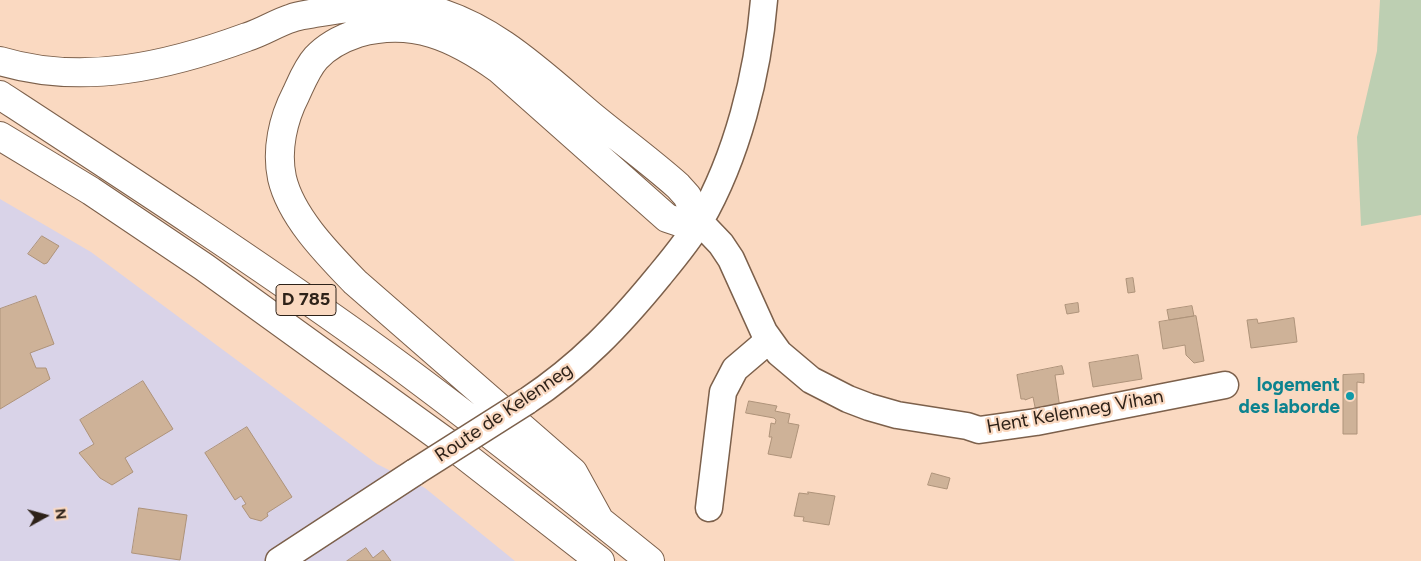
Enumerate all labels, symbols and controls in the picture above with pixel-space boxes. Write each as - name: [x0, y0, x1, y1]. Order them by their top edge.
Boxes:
- road number: D 785: [276, 284, 336, 316]
- street label: Route de Kelenneg: [431, 359, 577, 467]
- place label: logement des laborde: [1239, 374, 1340, 418]
- street label: Hent Kelenneg Vihan: [985, 385, 1165, 439]
- marker: logement des laborde: [1344, 390, 1356, 402]
- north arrow: [20, 491, 70, 541]
- text: N: [51, 508, 69, 521]

